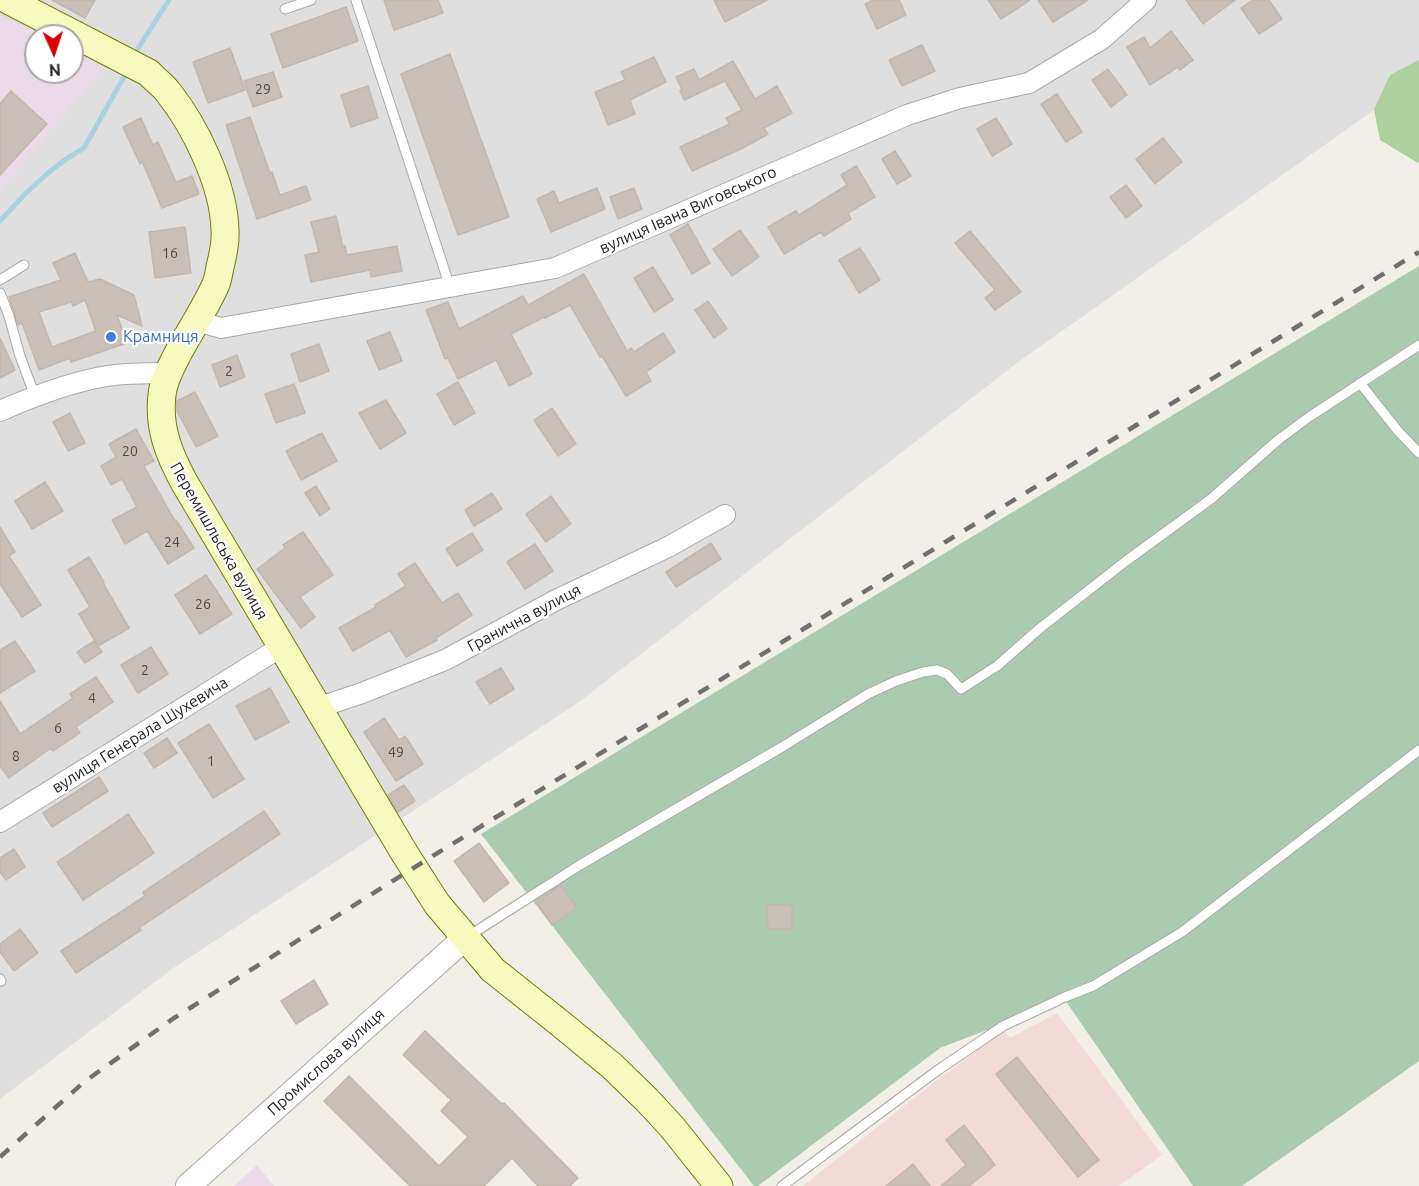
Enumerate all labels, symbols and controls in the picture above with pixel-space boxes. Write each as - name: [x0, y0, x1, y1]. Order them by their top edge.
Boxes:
- north arrow: [24, 24, 84, 84]
- text: N: [48, 61, 61, 79]
- house number: 29: [255, 81, 271, 97]
- street label: вулиця Івана Виговського: [596, 162, 780, 258]
- house number: 16: [162, 245, 178, 261]
- place label: Крамниця: [123, 327, 199, 347]
- marker: Крамниця: [104, 330, 118, 344]
- house number: 2: [225, 363, 233, 379]
- house number: 20: [122, 443, 138, 459]
- street label: Перемишльська вулиця: [166, 459, 272, 623]
- house number: 24: [164, 534, 180, 550]
- street label: Гранична вулиця: [464, 580, 584, 656]
- house number: 26: [195, 596, 211, 612]
- house number: 2: [141, 662, 149, 678]
- street label: вулиця Генерала Шухевича: [48, 673, 232, 797]
- house number: 4: [88, 690, 96, 706]
- house number: 6: [54, 720, 62, 736]
- house number: 49: [388, 744, 404, 760]
- house number: 8: [12, 748, 20, 764]
- house number: 1: [207, 753, 215, 769]
- street label: Промислова вулиця: [263, 1004, 389, 1120]

